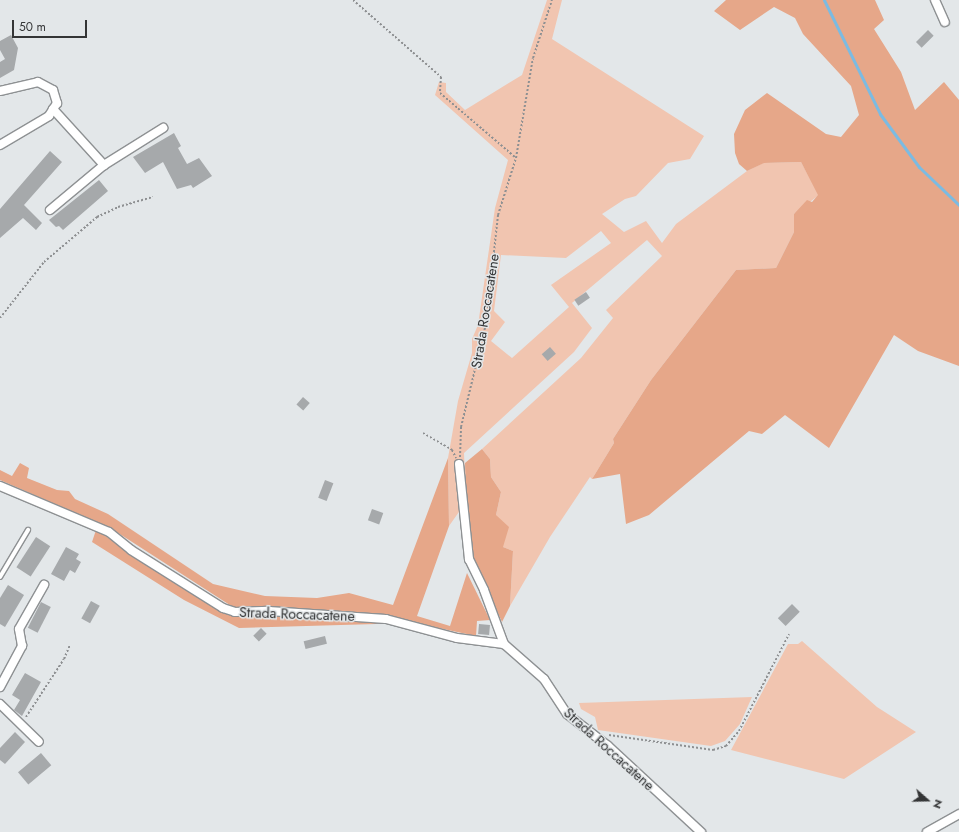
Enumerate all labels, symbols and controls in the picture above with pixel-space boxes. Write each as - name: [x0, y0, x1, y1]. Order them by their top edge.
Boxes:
- scale bar: [14, 12, 89, 38]
- text: 50 m: [19, 18, 46, 36]
- street label: Strada Roccacatene: [468, 253, 502, 369]
- street label: Strada Roccacatene: [239, 604, 355, 624]
- street label: Strada Roccacatene: [560, 704, 658, 794]
- north arrow: [907, 780, 947, 820]
- text: N: [929, 797, 947, 811]

